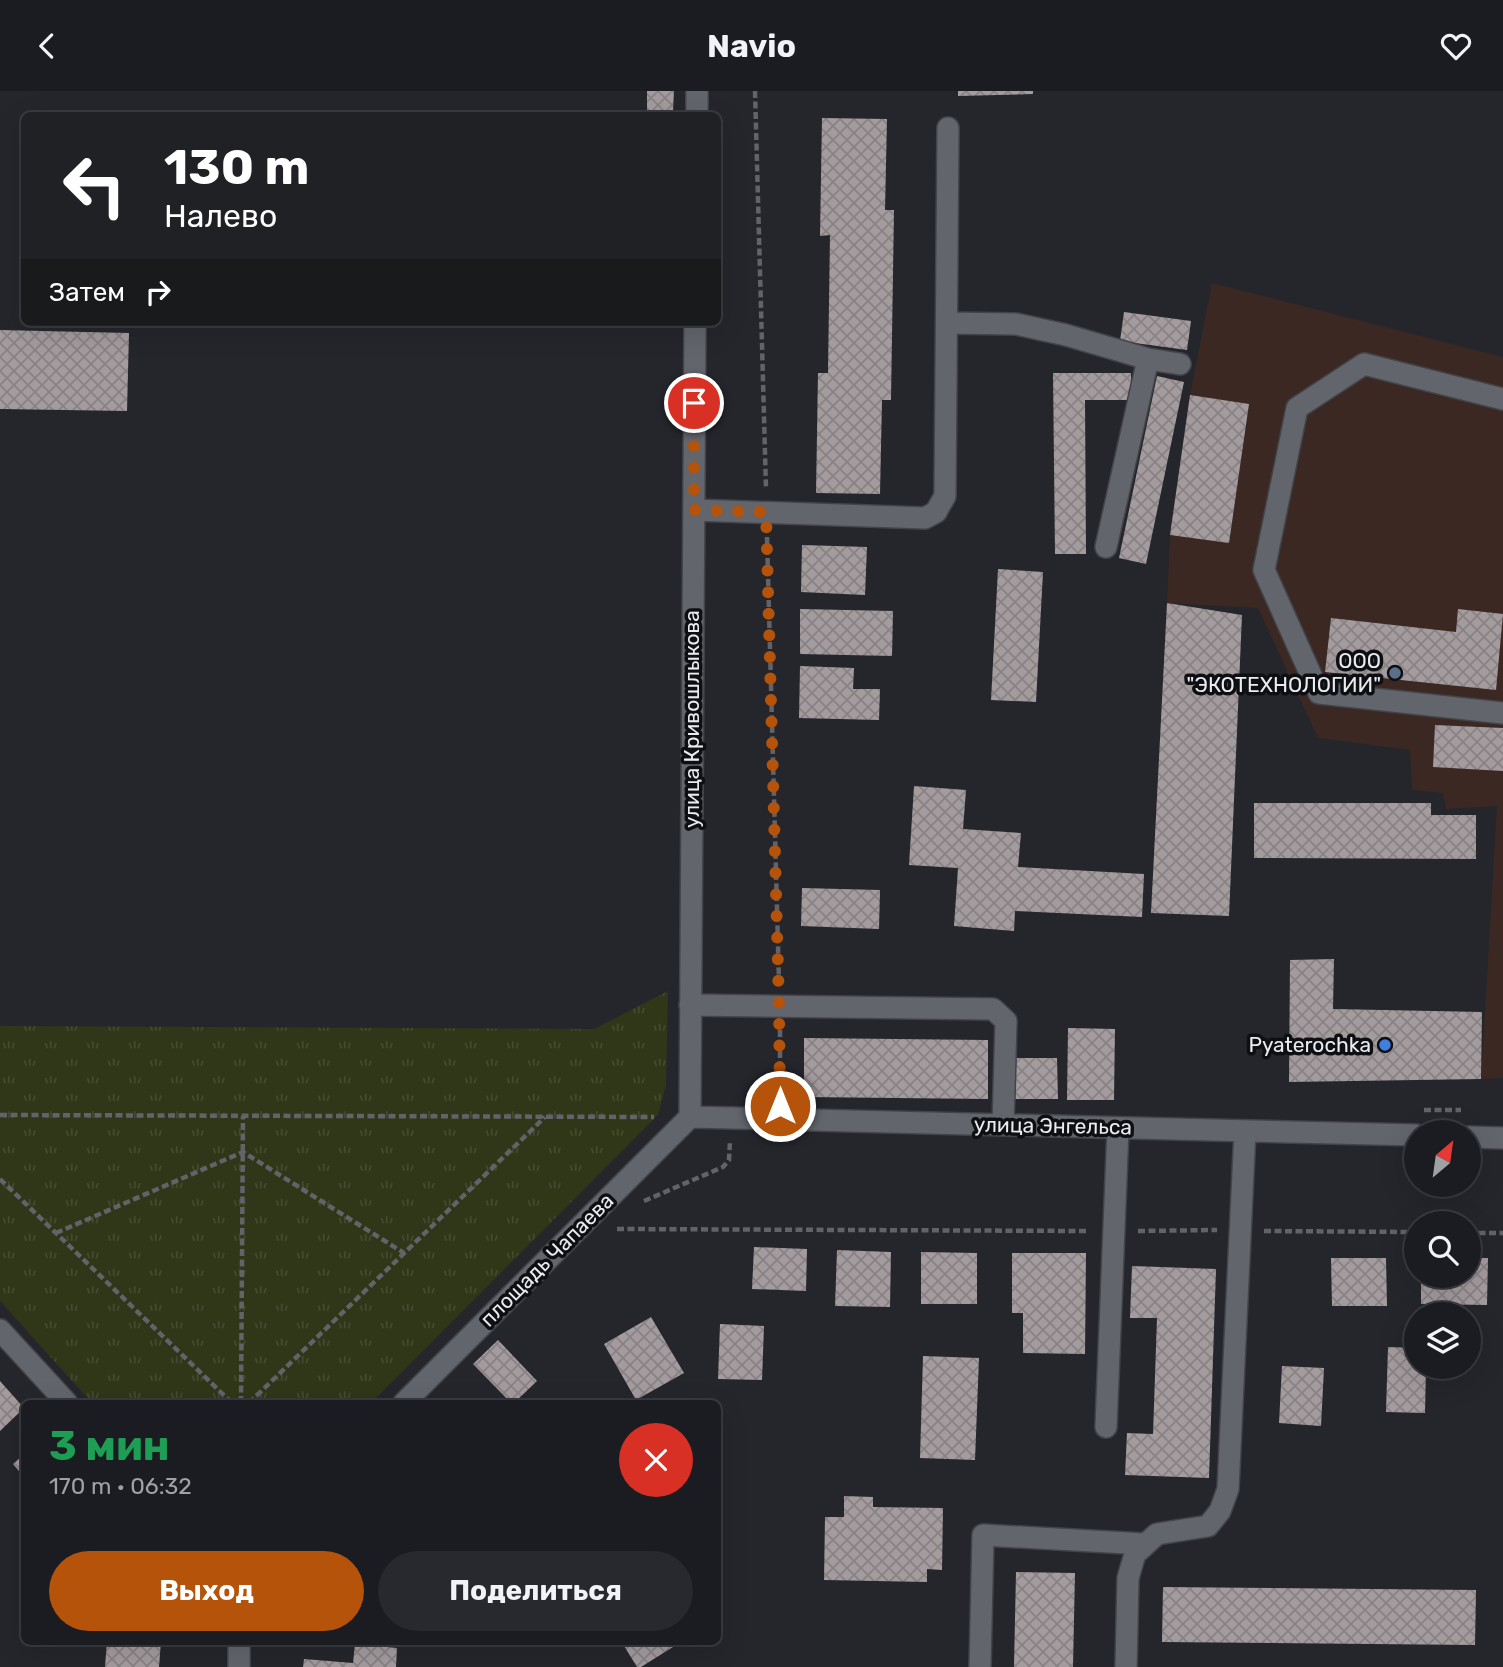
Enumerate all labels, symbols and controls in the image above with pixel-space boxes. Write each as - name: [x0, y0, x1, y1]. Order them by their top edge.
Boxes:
- icon: back: [28, 27, 66, 65]
- text: Navio: [707, 27, 796, 65]
- icon: heart: [1437, 27, 1475, 65]
- text: 130 m: [164, 138, 309, 196]
- icon: left: [49, 140, 140, 231]
- text: Налево: [164, 197, 277, 235]
- icon: right: [139, 273, 177, 311]
- text: Затем: [49, 277, 125, 308]
- pin: [664, 373, 724, 433]
- icon: arrive: [675, 384, 713, 422]
- street label: улица Кривошлыкова: [679, 610, 704, 828]
- place label: ООО "ЭКОТЕХНОЛОГИИ": [1187, 648, 1381, 697]
- marker: ООО "ЭКОТЕХНОЛОГИИ": [1387, 665, 1403, 681]
- place label: Pyaterochka: [1248, 1032, 1371, 1057]
- marker: Pyaterochka: [1377, 1037, 1393, 1053]
- position arrow: [743, 1069, 817, 1143]
- street label: улица Энгельса: [974, 1112, 1132, 1139]
- north arrow: [1404, 1120, 1480, 1197]
- map controls: [1404, 1120, 1481, 1379]
- street label: площадь Чапаева: [475, 1188, 618, 1331]
- button: search: [1404, 1211, 1481, 1288]
- button: layers: [1404, 1302, 1481, 1379]
- text: 3 мин: [49, 1421, 170, 1471]
- button: close: [619, 1423, 693, 1497]
- text: 170 m · 06:32: [49, 1472, 192, 1500]
- button: Выход: [49, 1551, 364, 1631]
- button: Поделиться: [378, 1551, 693, 1631]

